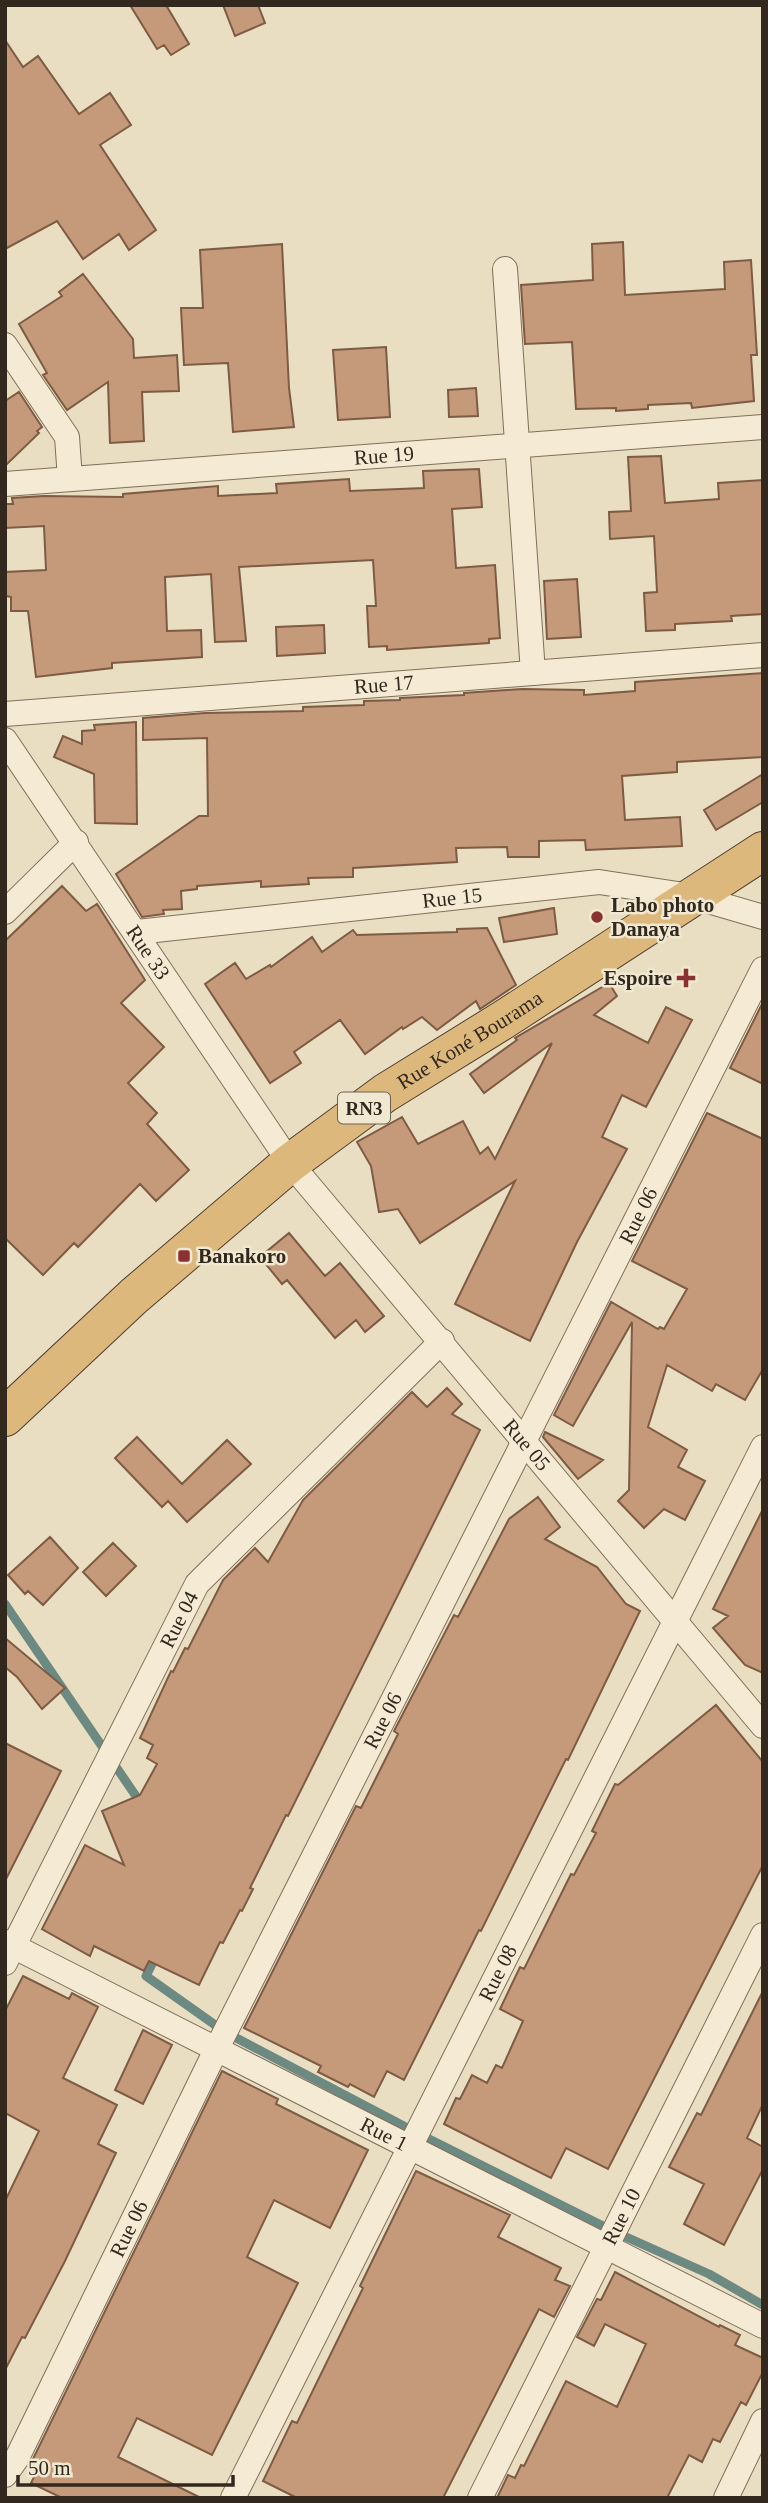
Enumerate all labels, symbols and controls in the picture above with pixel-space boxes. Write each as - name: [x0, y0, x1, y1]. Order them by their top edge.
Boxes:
- street label: Rue 19: [353, 441, 415, 470]
- street label: Rue 17: [353, 670, 415, 699]
- street label: Rue 15: [421, 883, 483, 913]
- place label: Labo photo Danaya: [611, 893, 714, 941]
- marker: Labo photo Danaya: [589, 909, 605, 925]
- street label: Rue 33: [121, 921, 175, 984]
- place label: Espoire: [604, 966, 672, 990]
- marker: Espoire: [678, 970, 694, 986]
- street label: Rue Koné Bourama: [393, 985, 548, 1094]
- road number: RN3: [338, 1092, 390, 1124]
- street label: Rue 06: [614, 1183, 663, 1248]
- place label: Banakoro: [198, 1244, 286, 1268]
- marker: Banakoro: [176, 1248, 192, 1264]
- street label: Rue 05: [498, 1414, 555, 1475]
- street label: Rue 04: [155, 1587, 203, 1652]
- street label: Rue 06: [358, 1688, 407, 1753]
- street label: Rue 08: [474, 1941, 522, 2005]
- street label: Rue 1: [357, 2112, 412, 2156]
- street label: Rue 10: [597, 2184, 646, 2249]
- street label: Rue 06: [105, 2196, 153, 2261]
- scale bar: [18, 2444, 233, 2488]
- text: 50 m: [28, 2456, 71, 2480]

